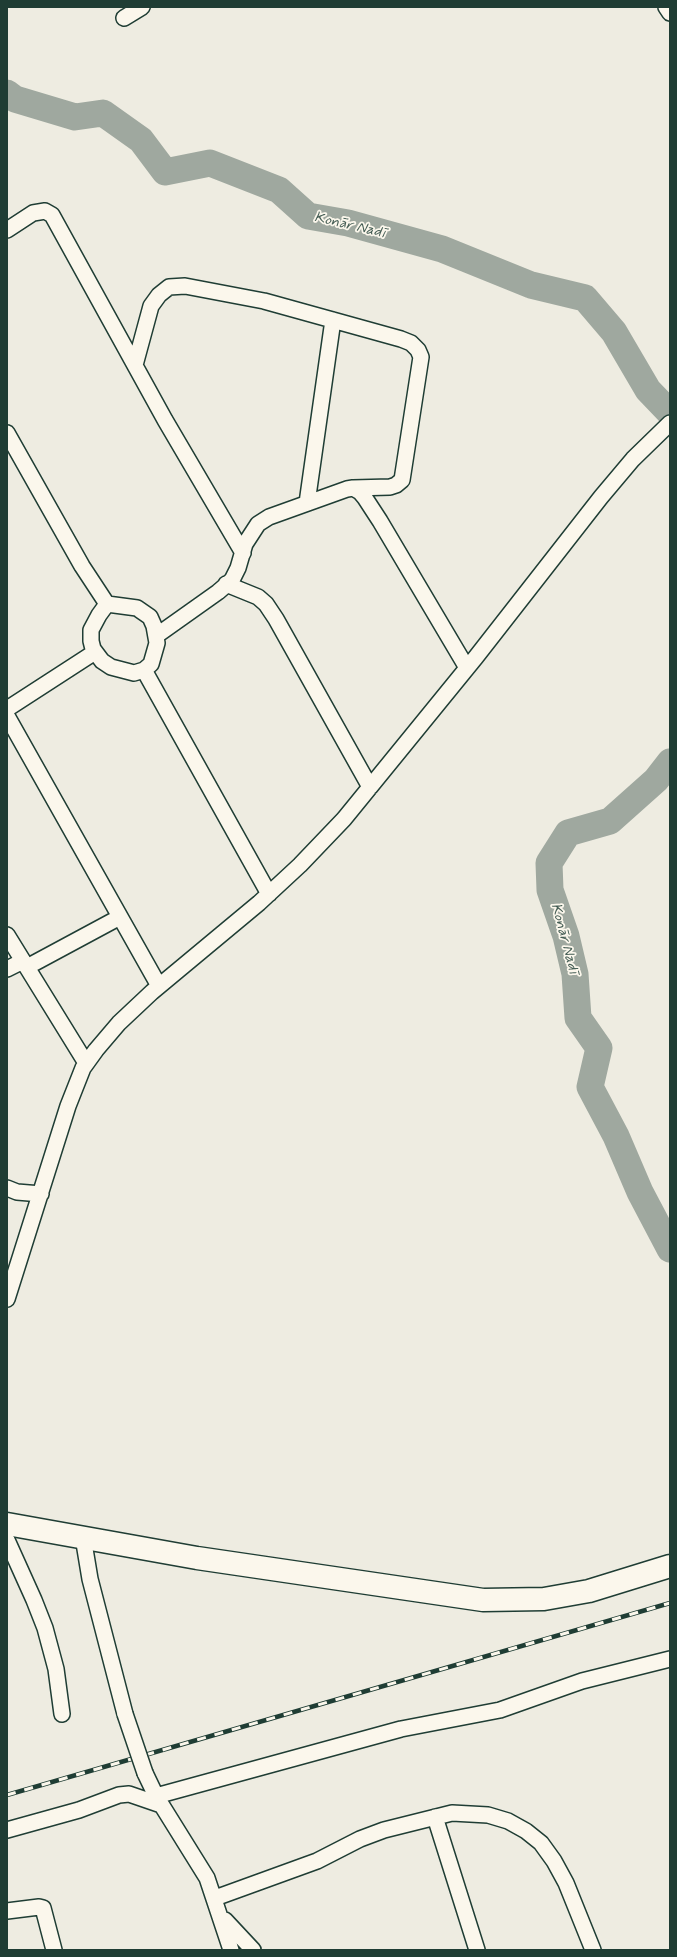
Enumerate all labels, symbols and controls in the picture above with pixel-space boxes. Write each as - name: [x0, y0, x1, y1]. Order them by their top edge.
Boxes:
- water label: Konār Nadī: [312, 209, 388, 243]
- water label: Konār Nadī: [546, 901, 582, 977]

